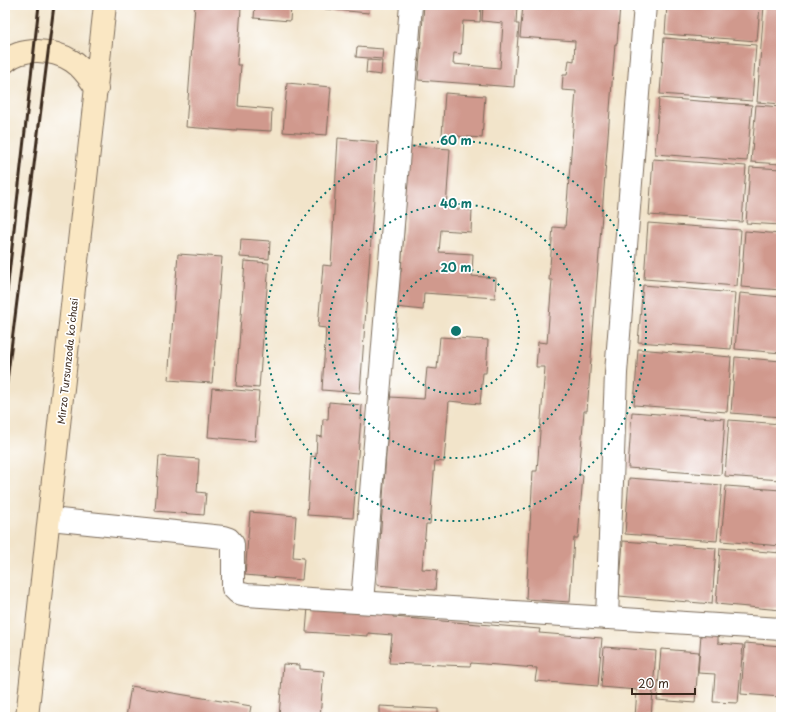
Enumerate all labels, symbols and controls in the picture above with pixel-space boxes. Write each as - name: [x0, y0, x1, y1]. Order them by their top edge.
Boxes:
- text: 60 m: [440, 131, 472, 149]
- text: 40 m: [440, 194, 472, 212]
- text: 20 m: [440, 258, 472, 276]
- street label: Mirzo Tursunzoda koʻchasi: [53, 297, 81, 425]
- centre of rings: [449, 324, 463, 338]
- scale bar: [632, 670, 695, 696]
- text: 20 m: [638, 674, 669, 692]

